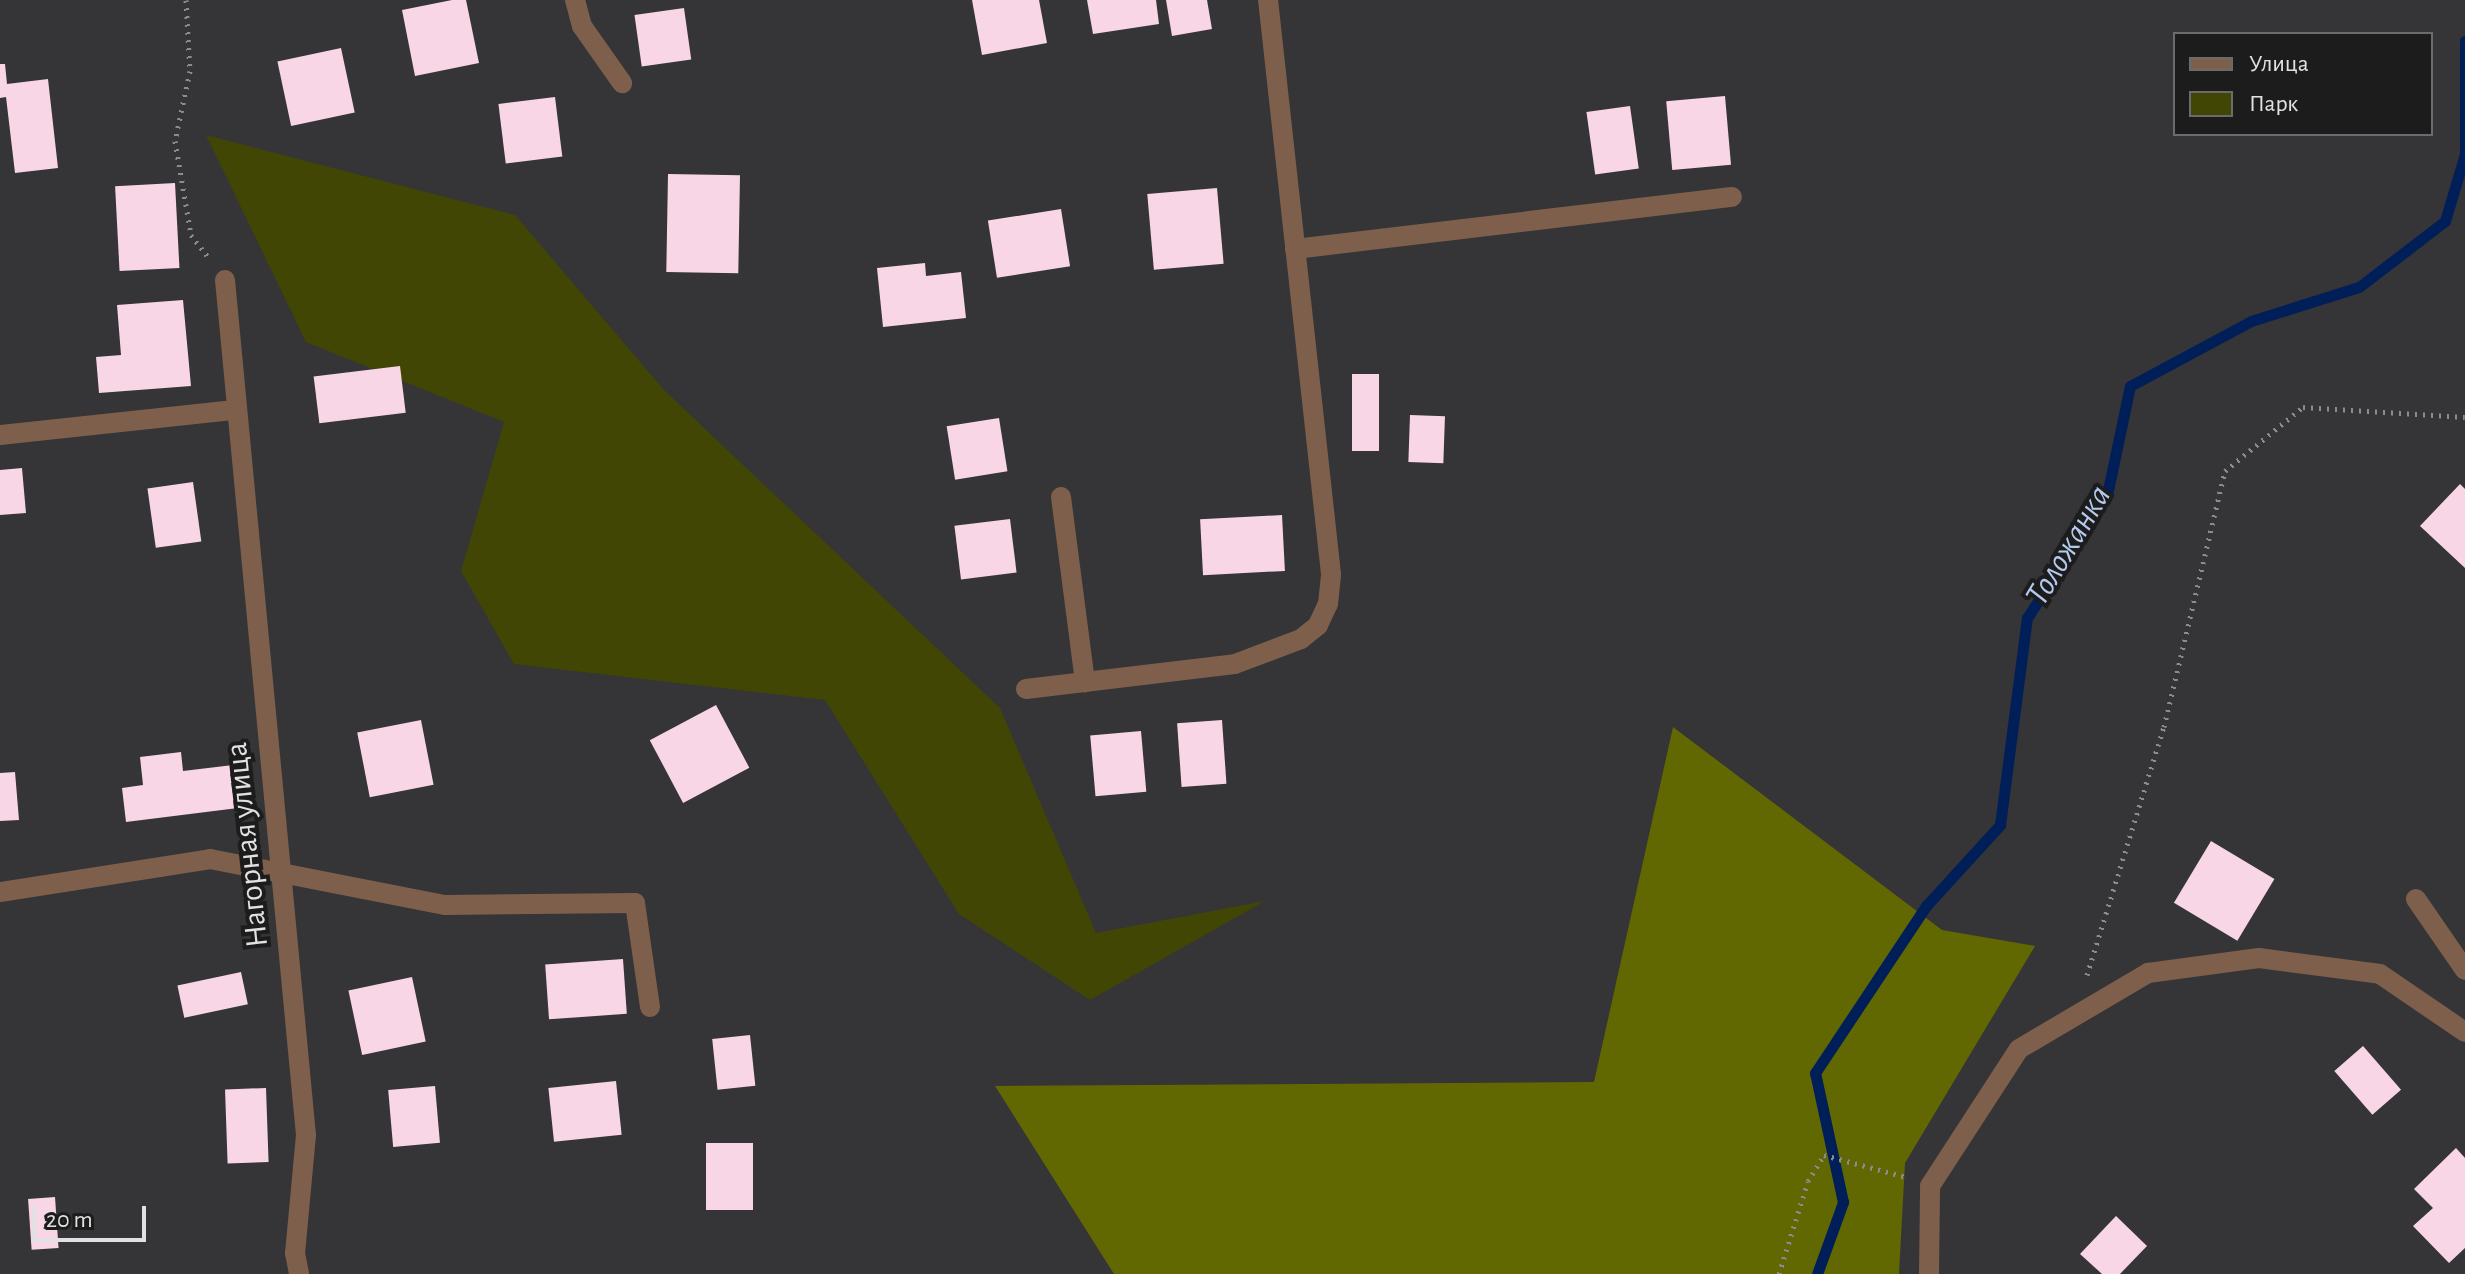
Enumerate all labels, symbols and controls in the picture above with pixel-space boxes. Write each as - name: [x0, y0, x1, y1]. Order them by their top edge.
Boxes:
- legend: [2173, 32, 2433, 136]
- text: Улица: [2249, 52, 2309, 76]
- text: Парк: [2249, 92, 2298, 116]
- water label: Толожанка: [2017, 478, 2121, 614]
- street label: Нагорная улица: [217, 741, 277, 949]
- scale bar: [36, 1190, 150, 1240]
- text: 20 m: [46, 1208, 93, 1232]

